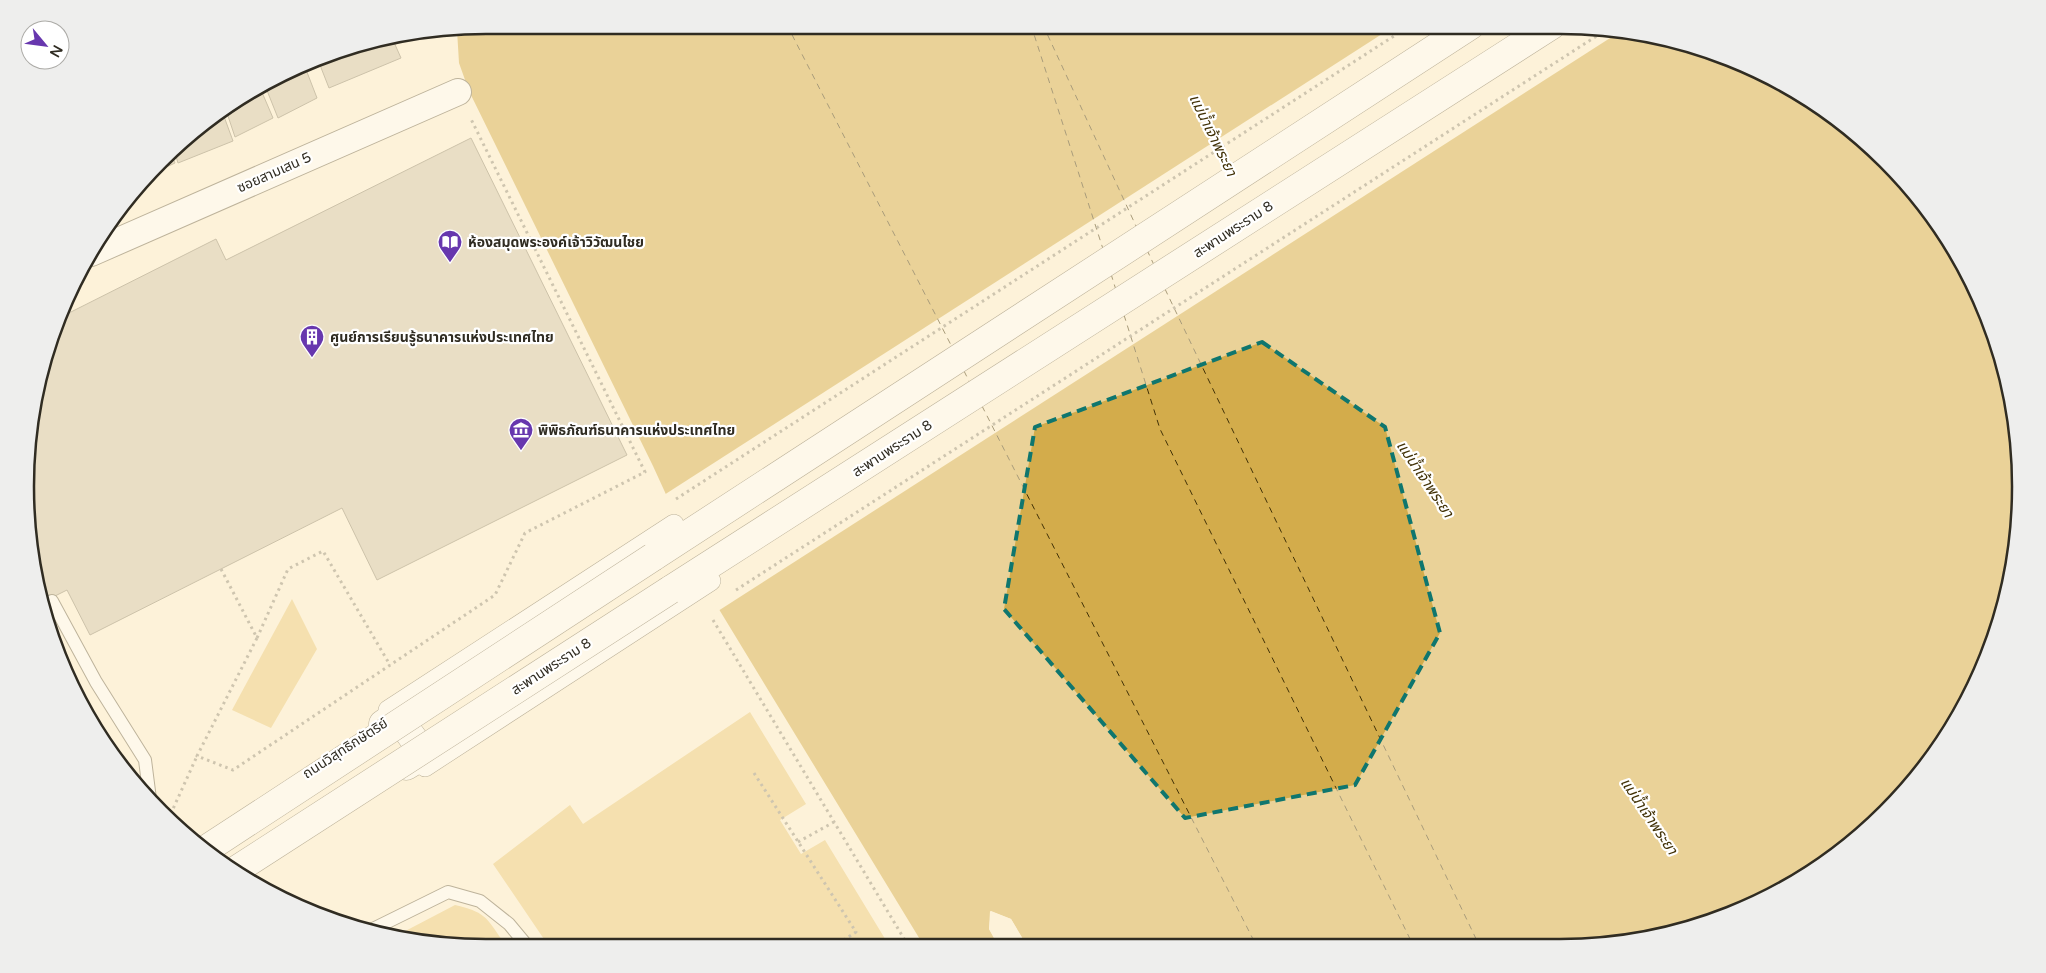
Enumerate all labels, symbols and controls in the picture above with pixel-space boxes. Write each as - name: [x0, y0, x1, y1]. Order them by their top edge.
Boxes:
- north arrow: [20, 20, 70, 70]
- text: N: [46, 42, 66, 60]
- water label: แม่น้ำเจ้าพระยา: [1185, 90, 1243, 180]
- street label: ซอยสามเสน 5: [234, 149, 314, 196]
- street label: สะพานพระราม 8: [1190, 197, 1276, 261]
- library icon: ห้องสมุดพระองค์เจ้าวิวัฒนไชย: [437, 229, 463, 263]
- place label: ห้องสมุดพระองค์เจ้าวิวัฒนไชย: [468, 234, 644, 251]
- building icon: ศูนย์การเรียนรู้ธนาคารแห่งประเทศไทย: [299, 324, 325, 358]
- place label: ศูนย์การเรียนรู้ธนาคารแห่งประเทศไทย: [330, 329, 554, 347]
- street label: สะพานพระราม 8: [849, 416, 935, 480]
- museum icon: พิพิธภัณฑ์ธนาคารแห่งประเทศไทย: [508, 417, 534, 451]
- place label: พิพิธภัณฑ์ธนาคารแห่งประเทศไทย: [538, 422, 735, 439]
- water label: แม่น้ำเจ้าพระยา: [1393, 436, 1459, 522]
- street label: สะพานพระราม 8: [508, 634, 594, 698]
- street label: ถนนวิสุทธิกษัตริย์: [300, 715, 391, 782]
- water label: แม่น้ำเจ้าพระยา: [1617, 773, 1683, 859]

